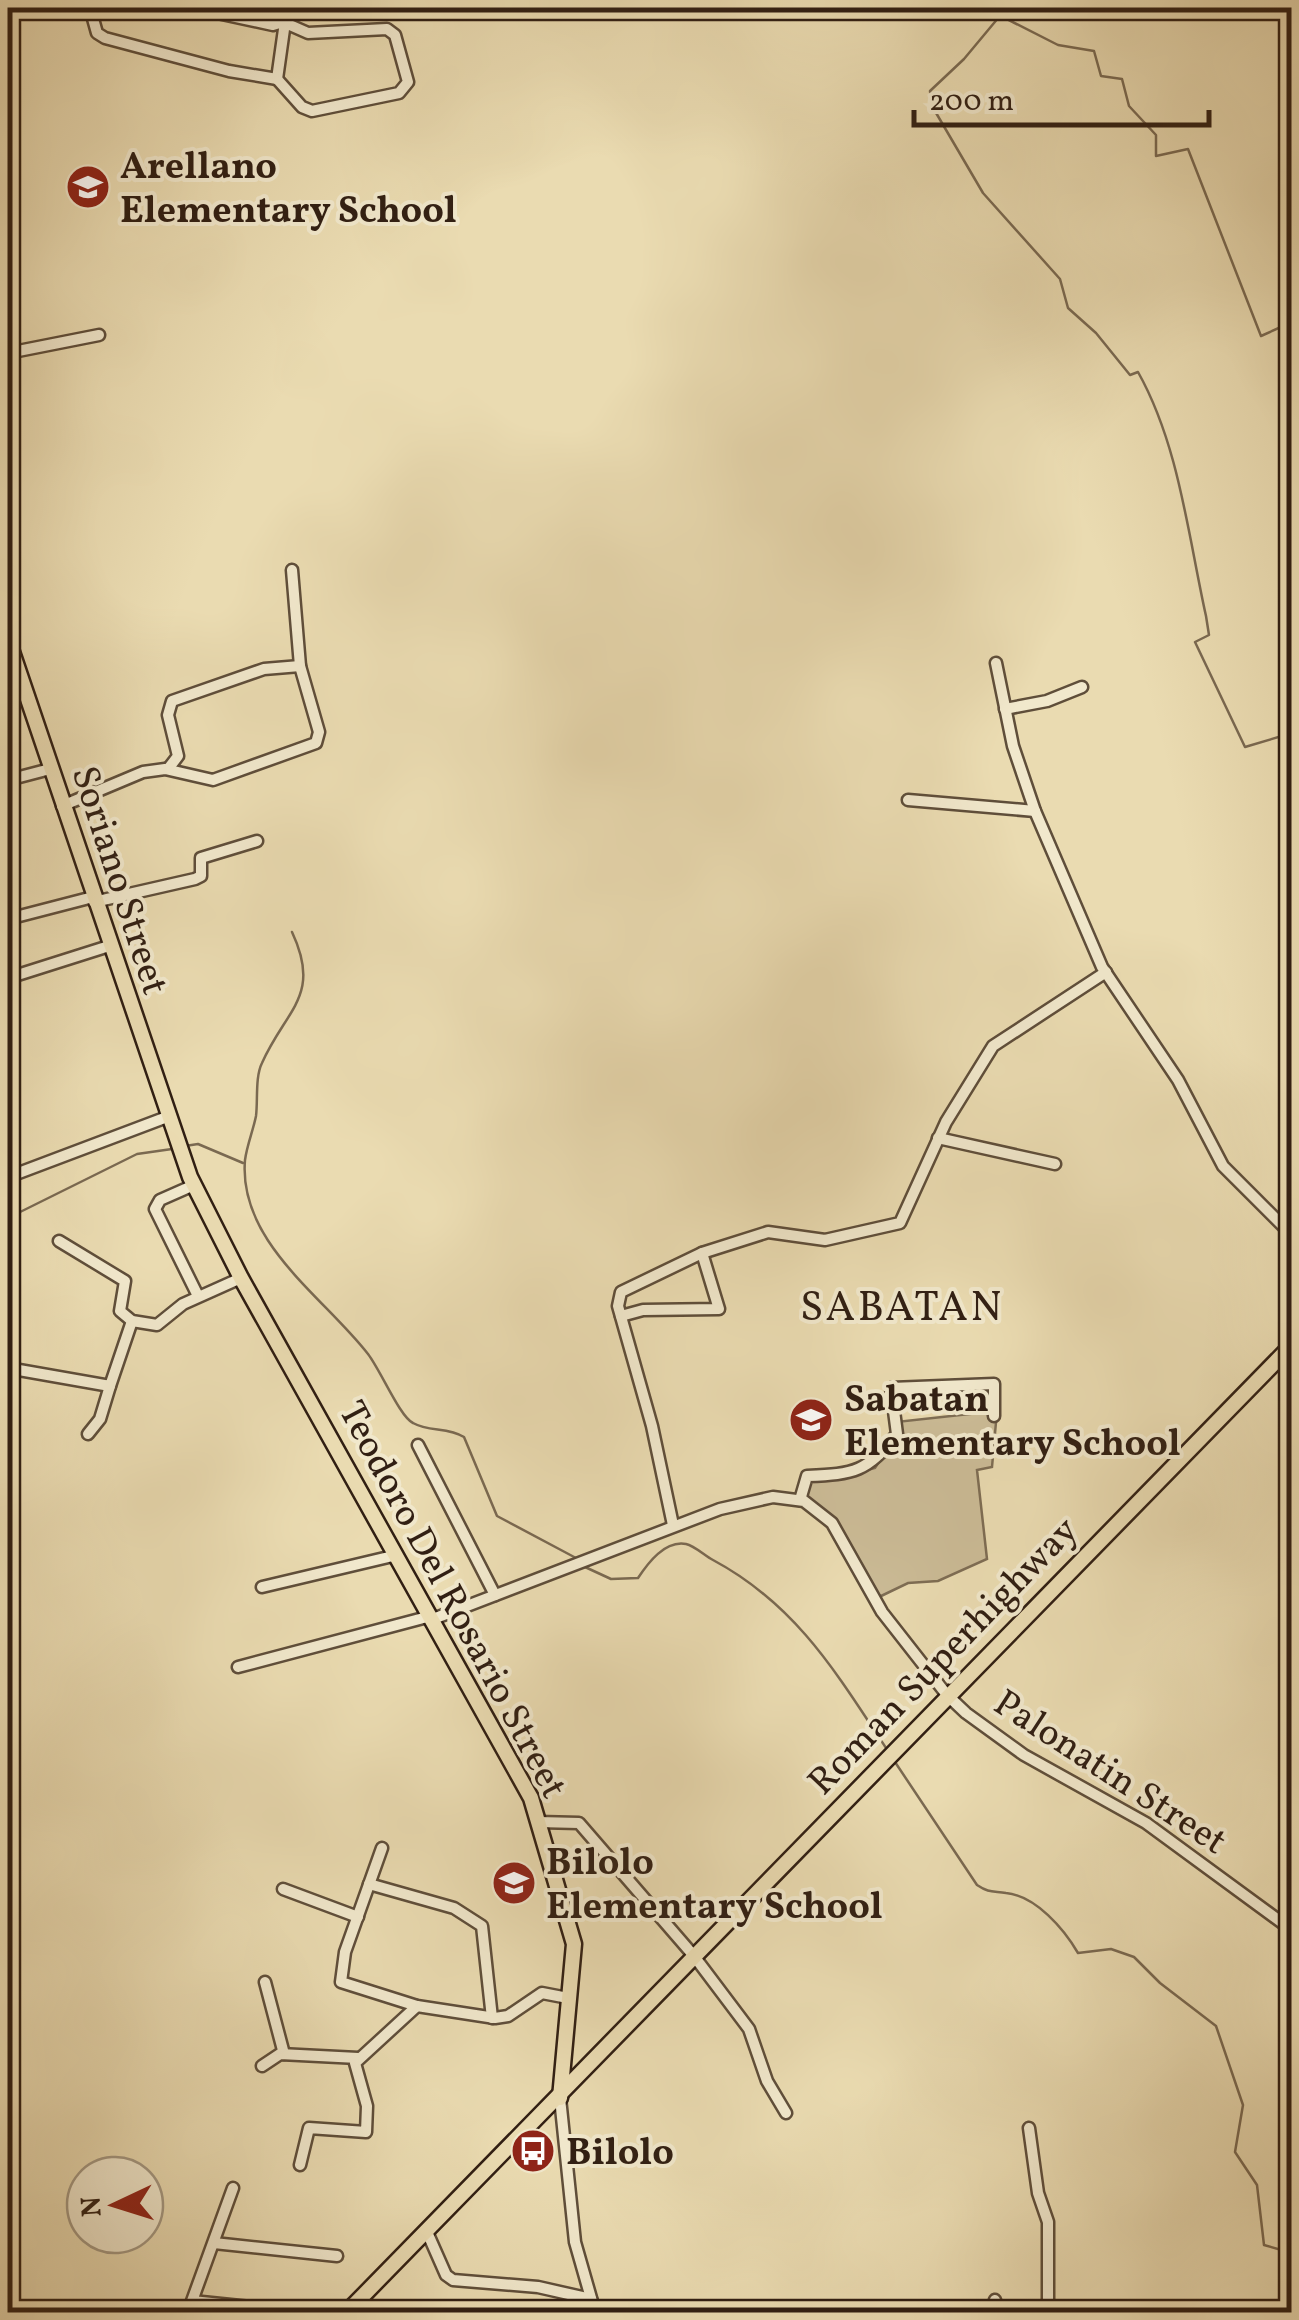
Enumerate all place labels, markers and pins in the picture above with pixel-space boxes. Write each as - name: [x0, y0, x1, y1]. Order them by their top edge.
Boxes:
- place label: Arellano Elementary School: [120, 142, 457, 239]
- school or university icon: Arellano Elementary School: [65, 164, 111, 210]
- place label: Sabatan Elementary School: [844, 1375, 1181, 1472]
- school or university icon: Sabatan Elementary School: [788, 1397, 834, 1443]
- place label: Bilolo Elementary School: [546, 1838, 883, 1935]
- school or university icon: Bilolo Elementary School: [491, 1860, 537, 1906]
- bus stop icon: Bilolo: [510, 2128, 556, 2174]
- place label: Bilolo: [566, 2128, 674, 2181]

